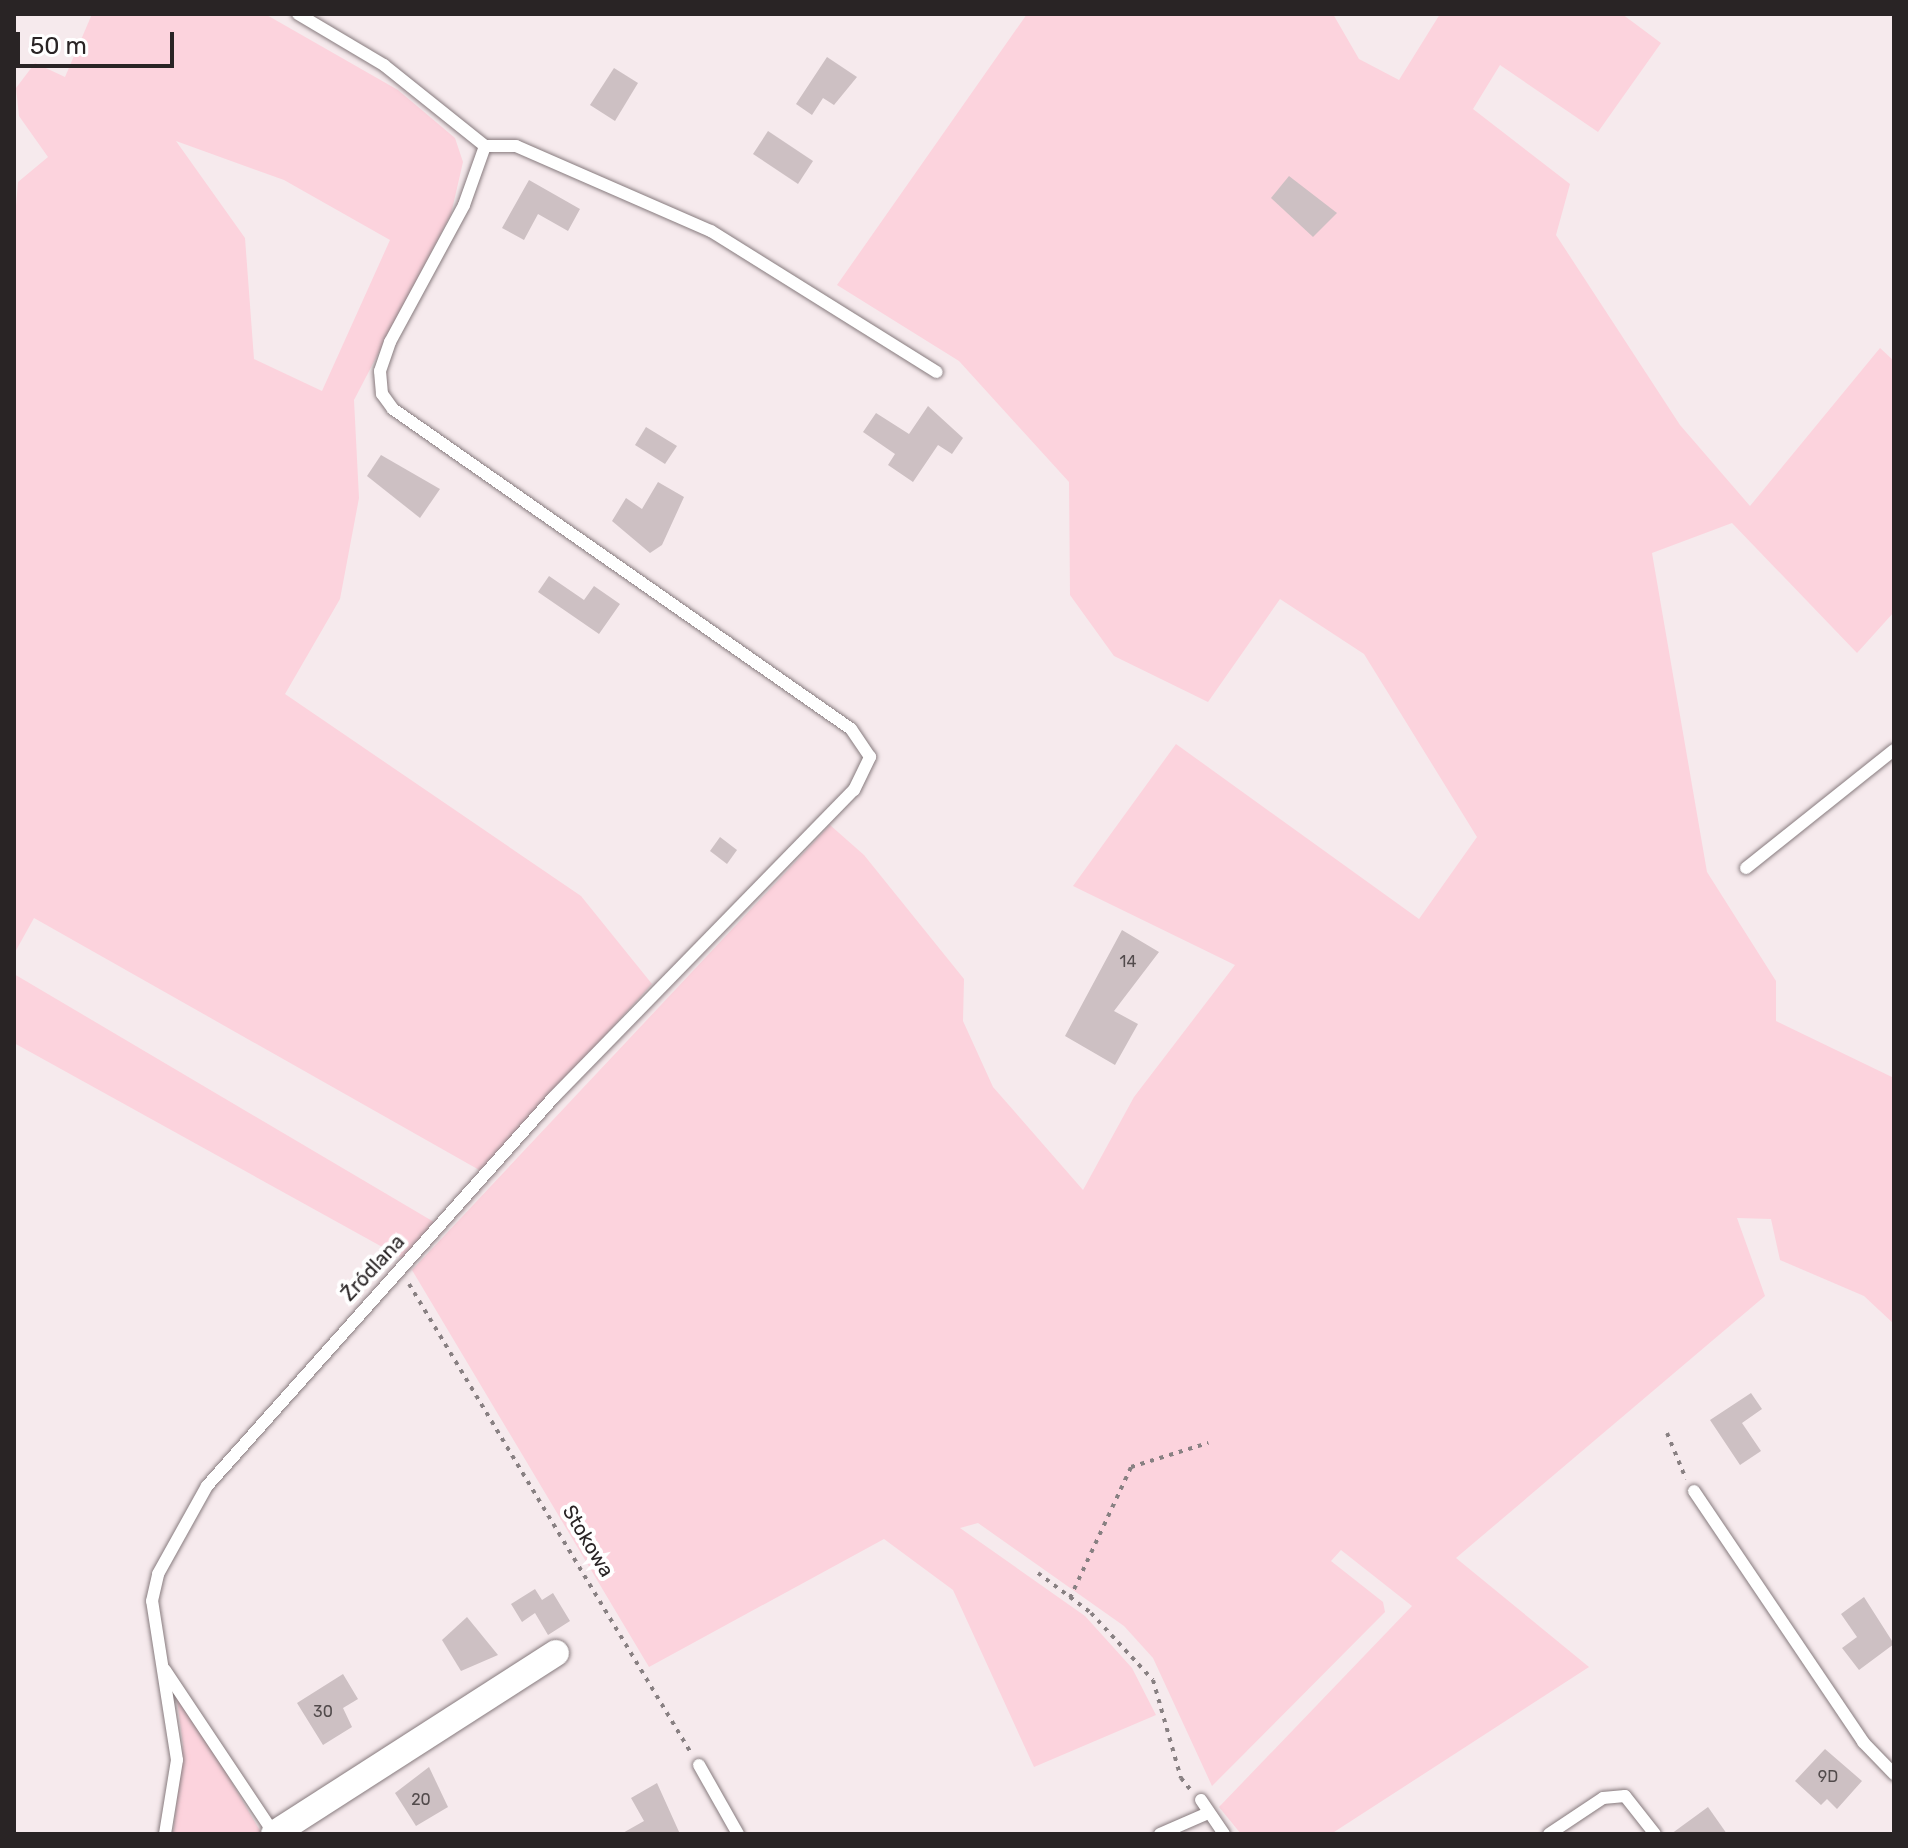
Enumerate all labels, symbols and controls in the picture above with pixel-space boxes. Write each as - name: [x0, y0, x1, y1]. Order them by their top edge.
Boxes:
- scale bar: [20, 16, 178, 66]
- text: 50 m: [30, 32, 87, 60]
- house number: 14: [1120, 952, 1136, 972]
- street label: Źródlana: [336, 1230, 410, 1306]
- street label: Stokowa: [557, 1501, 619, 1581]
- house number: 30: [313, 1702, 333, 1722]
- house number: 9D: [1818, 1767, 1838, 1787]
- house number: 20: [411, 1790, 431, 1810]

